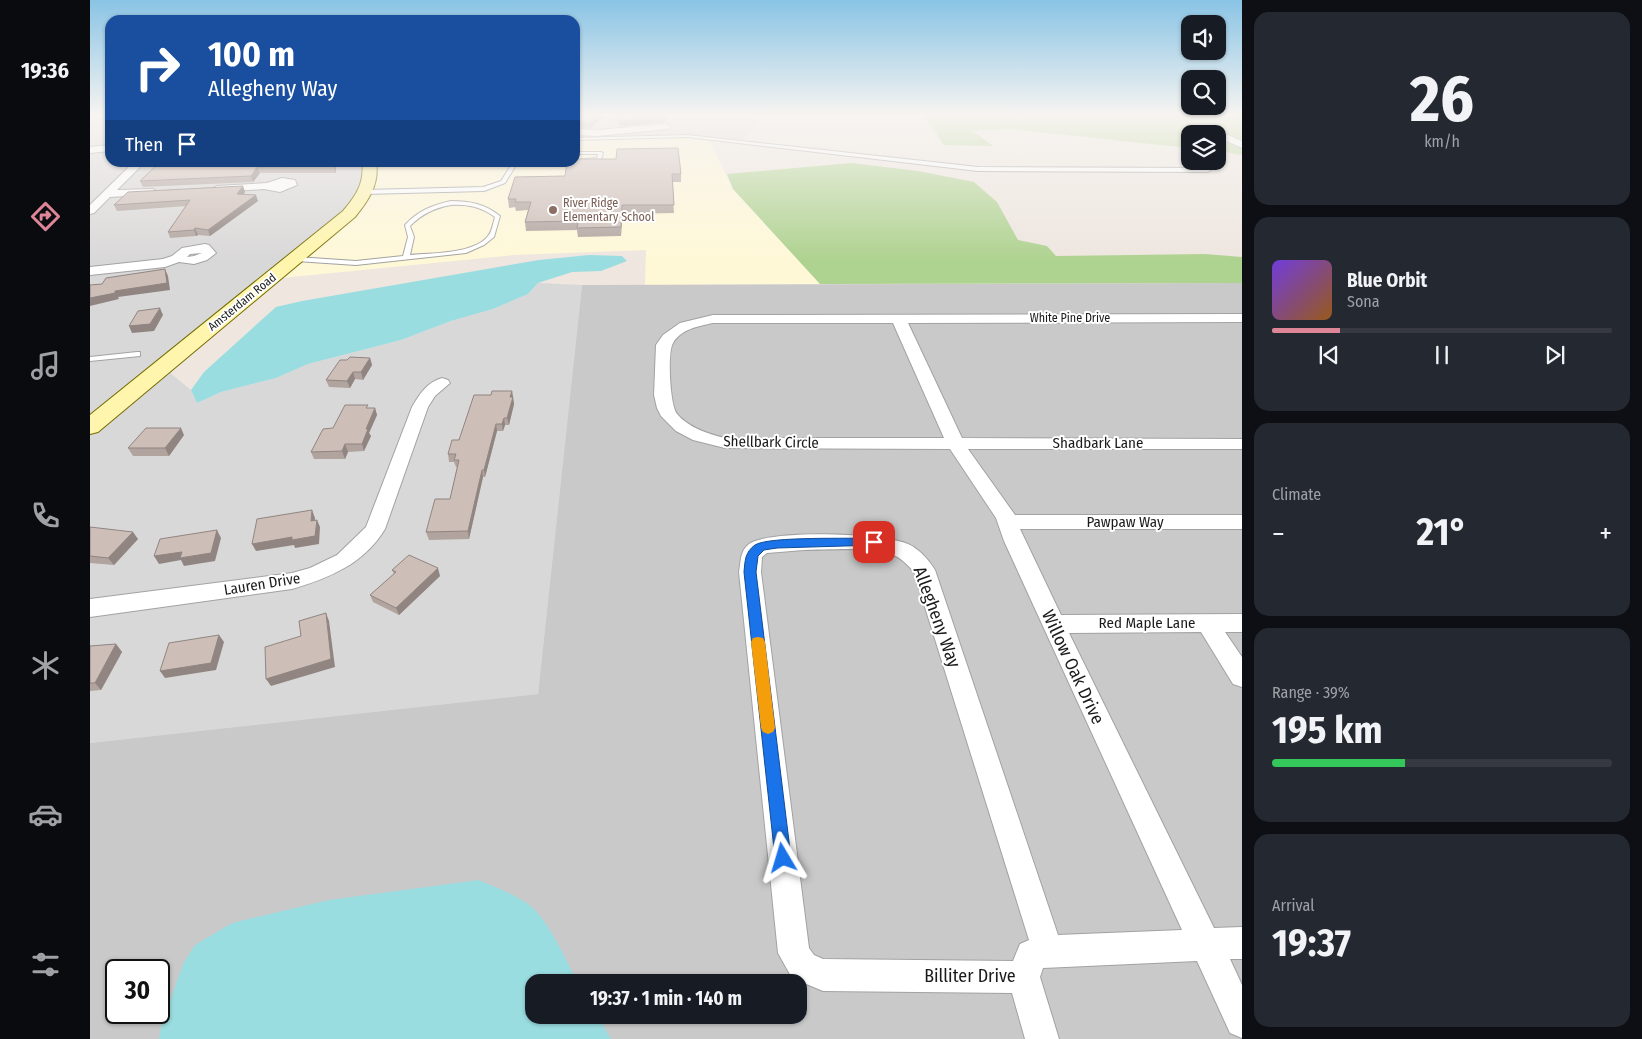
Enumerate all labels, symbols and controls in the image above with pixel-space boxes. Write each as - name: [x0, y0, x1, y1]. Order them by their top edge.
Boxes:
- map controls: [1181, 15, 1226, 170]
- button: sound: [1181, 15, 1226, 60]
- text: 100 m: [208, 33, 295, 75]
- icon: right: [125, 35, 190, 100]
- text: 19:36: [21, 57, 69, 84]
- text: 26: [1410, 60, 1474, 138]
- button: search: [1181, 70, 1226, 115]
- text: Allegheny Way: [208, 75, 337, 102]
- button: layers: [1181, 125, 1226, 170]
- icon: arrive: [173, 130, 201, 158]
- text: km/h: [1424, 132, 1460, 151]
- text: Then: [125, 133, 163, 156]
- place label: River Ridge Elementary School: [563, 196, 654, 224]
- icon: directions: [28, 199, 63, 234]
- marker: River Ridge Elementary School: [547, 204, 559, 216]
- text: Blue Orbit: [1347, 269, 1427, 292]
- street label: Amsterdam Road: [205, 270, 279, 334]
- text: Sona: [1347, 292, 1380, 311]
- street label: White Pine Drive: [1030, 311, 1110, 325]
- icon: previous: [1315, 341, 1343, 369]
- icon: pause: [1428, 341, 1456, 369]
- icon: next: [1541, 341, 1569, 369]
- icon: music: [28, 348, 63, 383]
- street label: Shellbark Circle: [723, 432, 819, 452]
- street label: Shadbark Lane: [1053, 434, 1143, 452]
- text: Climate: [1272, 485, 1321, 504]
- icon: phone: [28, 498, 63, 533]
- text: 21°: [1417, 509, 1467, 555]
- street label: Pawpaw Way: [1086, 513, 1164, 531]
- text: −: [1272, 517, 1285, 550]
- text: +: [1599, 517, 1612, 550]
- pin: [853, 521, 895, 563]
- icon: arrive: [860, 528, 888, 556]
- street label: Allegheny Way: [909, 564, 965, 670]
- street label: Lauren Drive: [222, 569, 302, 599]
- street label: Willow Oak Drive: [1037, 606, 1109, 728]
- street label: Red Maple Lane: [1099, 614, 1195, 632]
- icon: climate: [28, 648, 63, 683]
- text: Range · 39%: [1272, 683, 1350, 702]
- text: 195 km: [1272, 707, 1383, 753]
- icon: car: [28, 797, 63, 832]
- position arrow: [756, 831, 808, 883]
- text: Arrival: [1272, 896, 1314, 915]
- text: 19:37: [1272, 920, 1351, 966]
- icon: filters: [28, 947, 63, 982]
- speed limit sign: 30: [105, 959, 170, 1024]
- street label: Billiter Drive: [924, 965, 1016, 987]
- text: 19:37 · 1 min · 140 m: [590, 987, 742, 1010]

